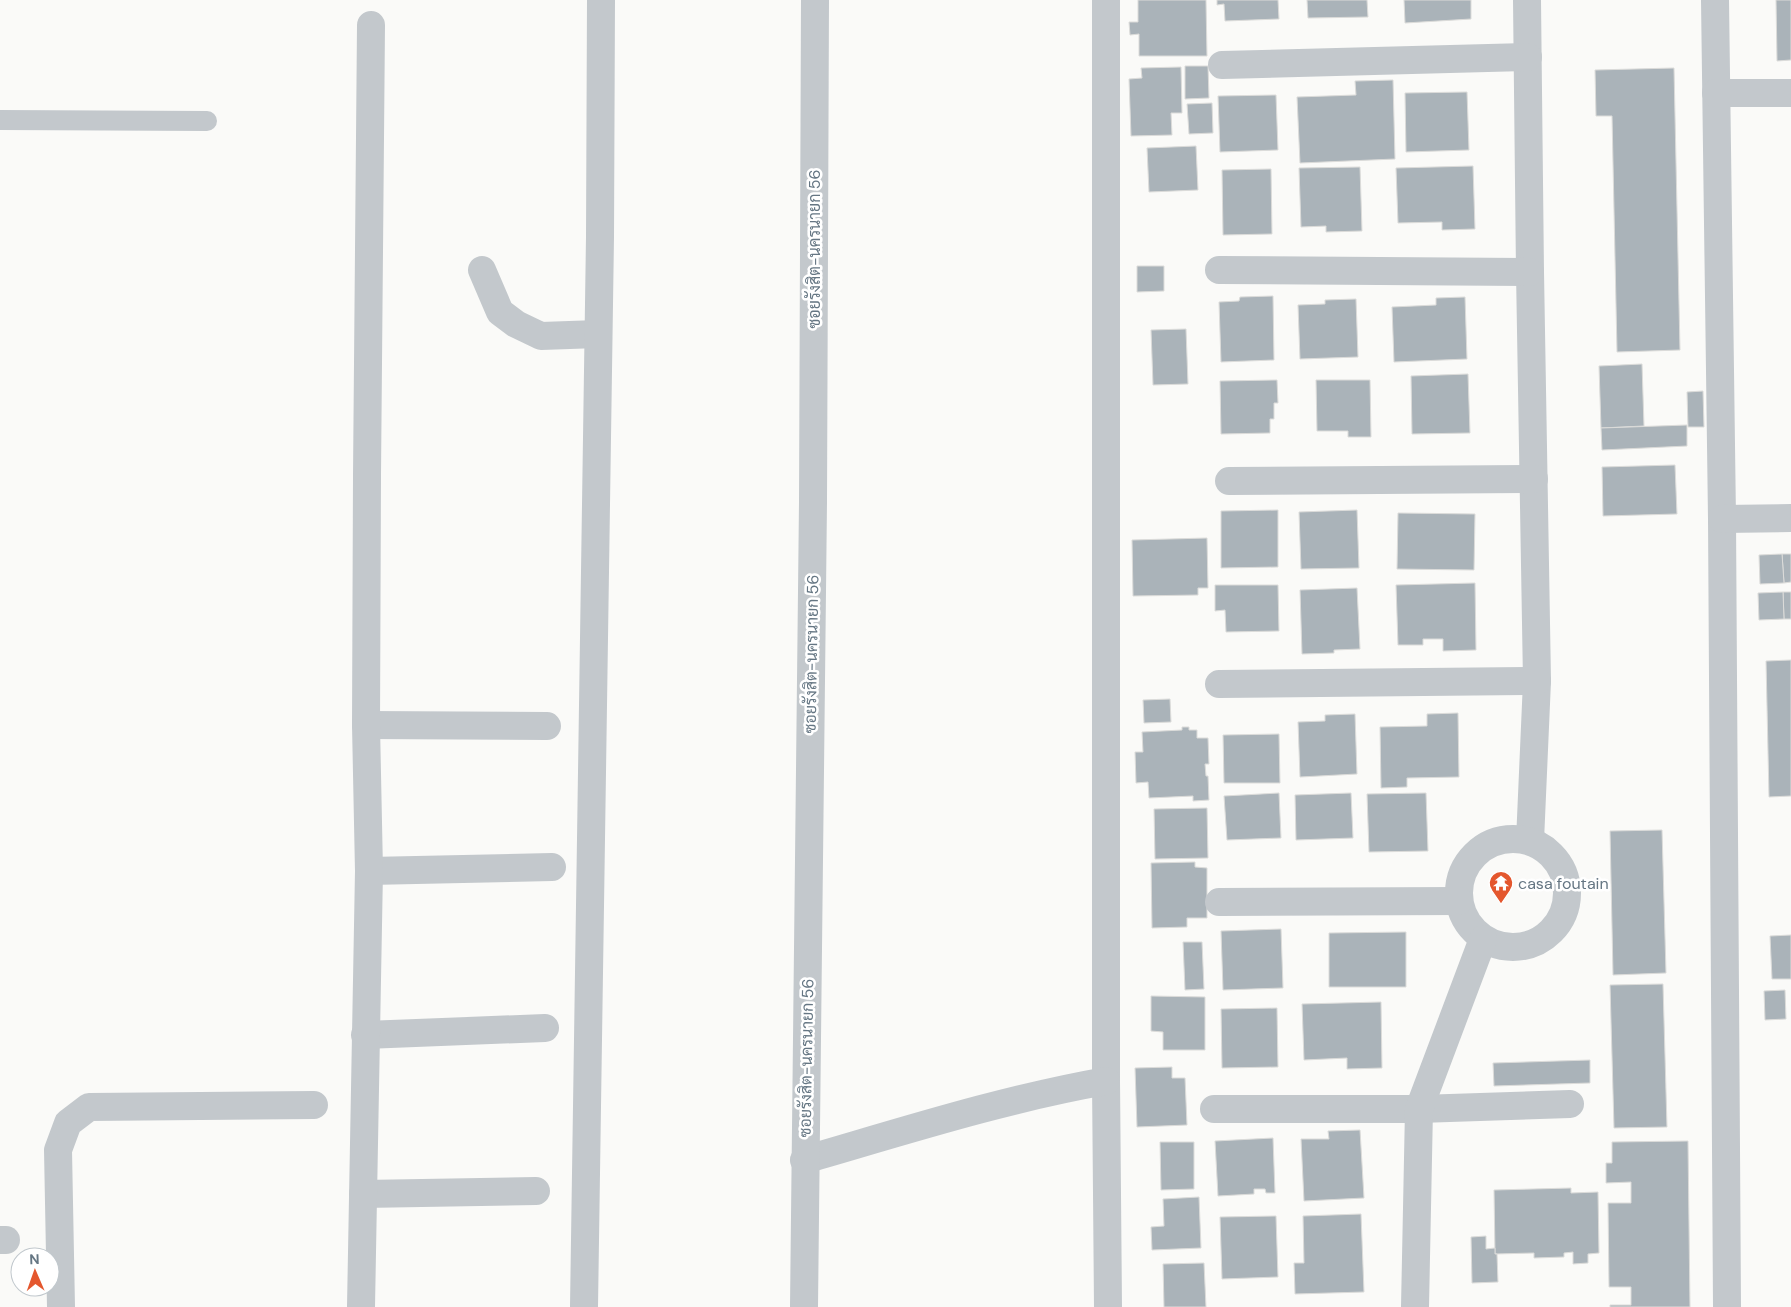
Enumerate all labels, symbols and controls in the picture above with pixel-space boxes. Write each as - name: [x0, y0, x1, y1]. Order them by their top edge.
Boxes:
- street label: ซอยรังสิต-นครนายก 56: [804, 169, 825, 329]
- street label: ซอยรังสิต-นครนายก 56: [800, 574, 823, 734]
- temple icon: casa foutain: [1488, 870, 1514, 904]
- place label: casa foutain: [1518, 873, 1609, 894]
- street label: ซอยรังสิต-นครนายก 56: [795, 978, 818, 1138]
- north arrow: [10, 1247, 60, 1297]
- text: N: [29, 1250, 40, 1268]

